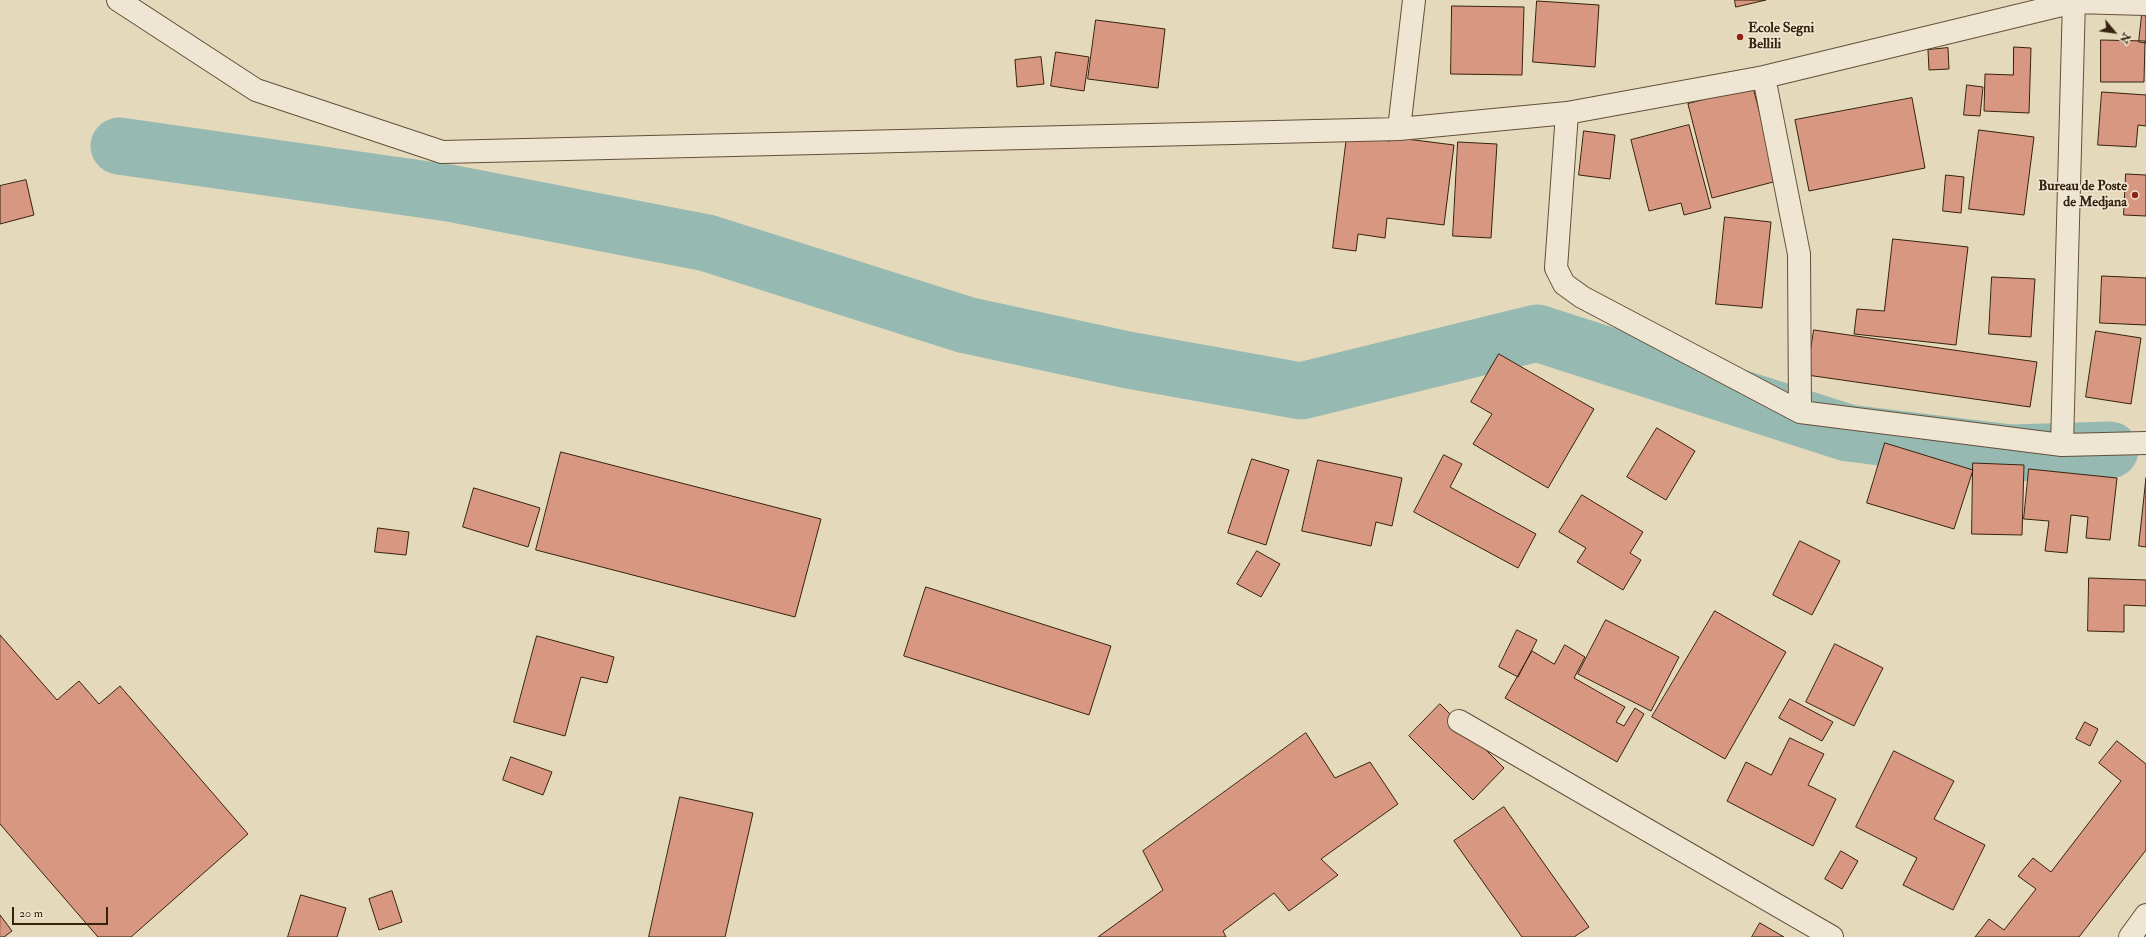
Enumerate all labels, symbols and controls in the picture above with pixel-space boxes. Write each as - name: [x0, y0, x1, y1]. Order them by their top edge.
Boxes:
- north arrow: [2094, 12, 2134, 52]
- place label: Ecole Segni Bellili: [1748, 21, 1814, 54]
- text: N: [2117, 31, 2133, 46]
- marker: Ecole Segni Bellili: [1735, 32, 1745, 42]
- place label: Bureau de Poste de Medjana: [2038, 179, 2127, 212]
- marker: Bureau de Poste de Medjana: [2130, 190, 2140, 200]
- scale bar: [14, 899, 110, 925]
- text: 20 m: [19, 906, 43, 921]

